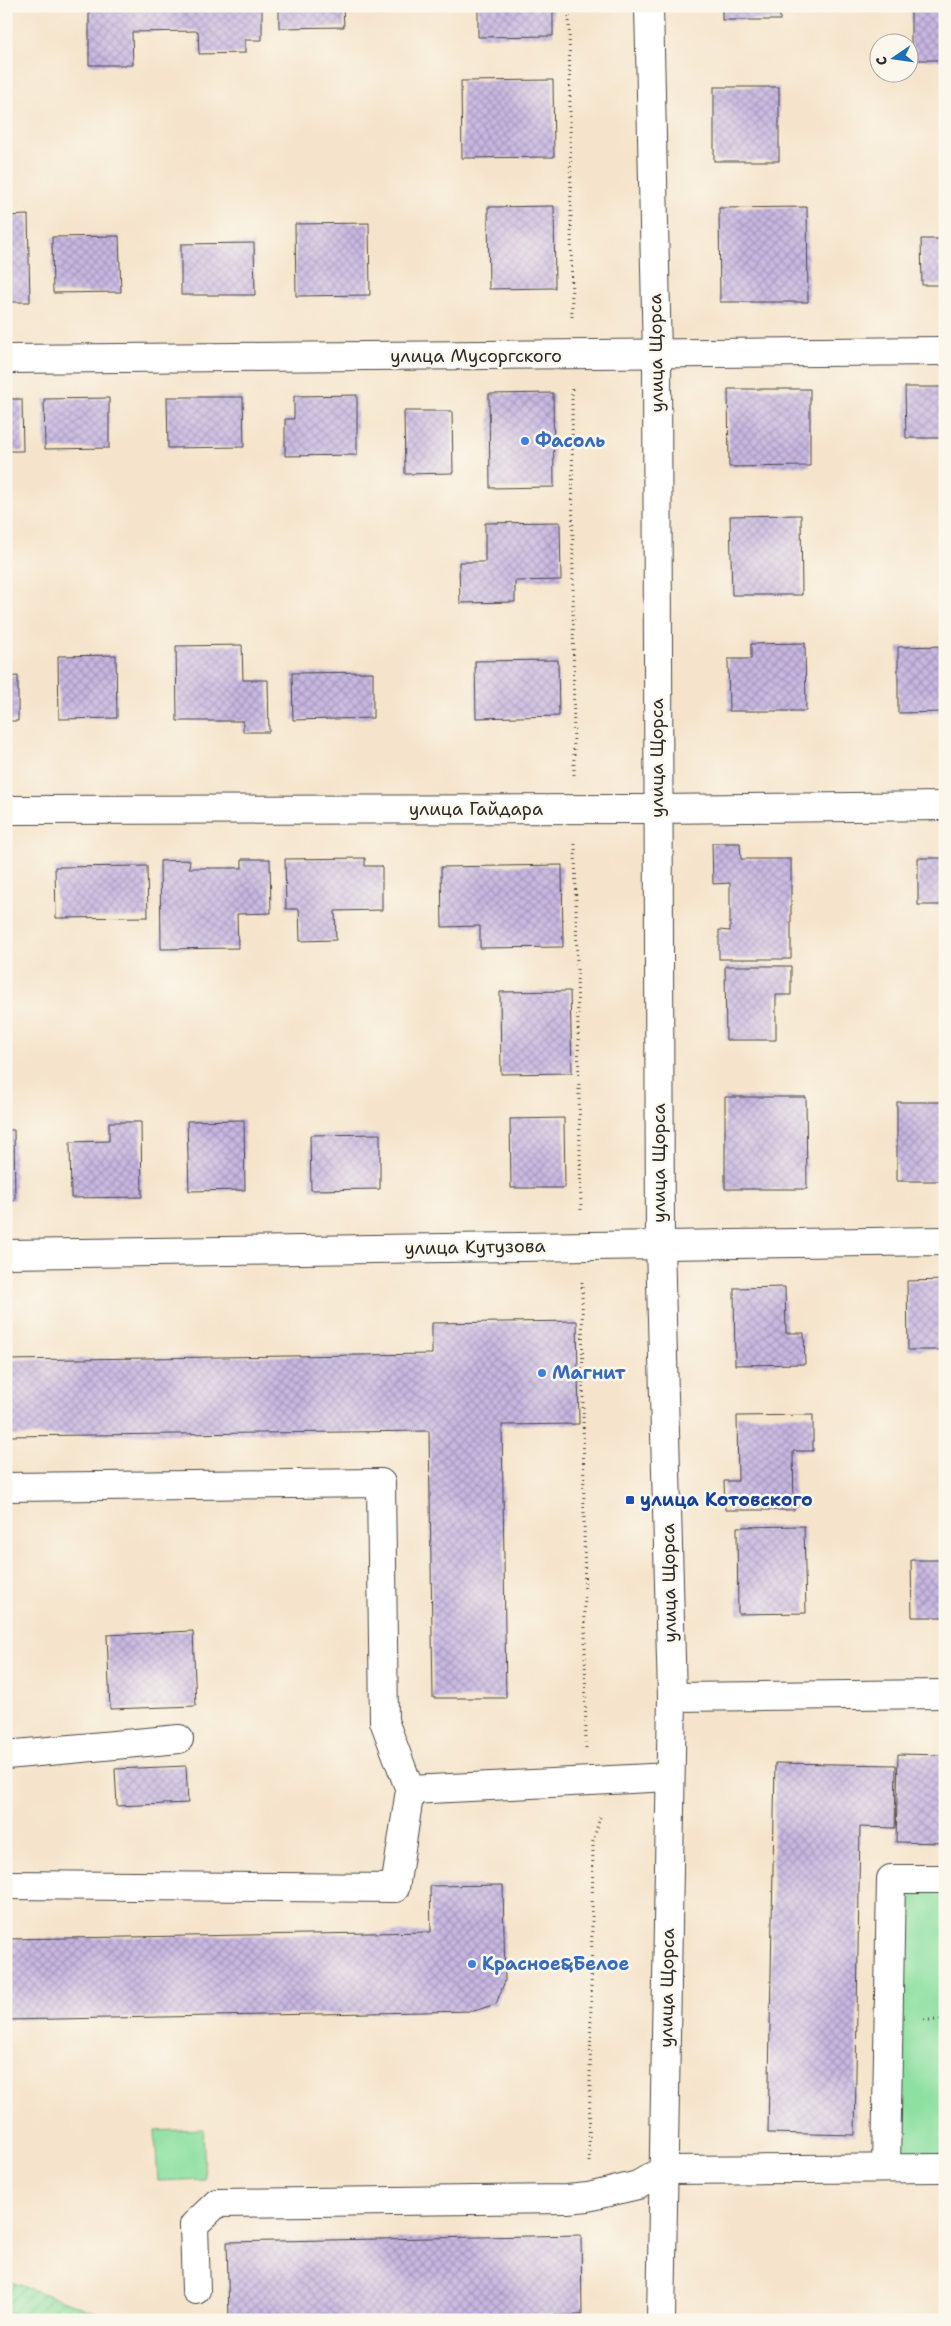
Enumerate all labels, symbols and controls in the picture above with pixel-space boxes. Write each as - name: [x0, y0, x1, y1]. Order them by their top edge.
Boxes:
- north arrow: [868, 32, 918, 82]
- text: С: [872, 55, 891, 67]
- street label: улица Щорса: [643, 293, 669, 413]
- street label: улица Мусоргского: [390, 344, 562, 368]
- place label: Фасоль: [535, 429, 605, 453]
- marker: Фасоль: [519, 435, 531, 447]
- street label: улица Щорса: [645, 698, 669, 818]
- street label: улица Гайдара: [409, 797, 543, 821]
- street label: улица Щорса: [647, 1103, 671, 1223]
- street label: улица Кутузова: [404, 1234, 546, 1260]
- place label: Магнит: [552, 1361, 626, 1385]
- marker: Магнит: [536, 1367, 548, 1379]
- place label: улица Котовского: [640, 1488, 813, 1512]
- marker: улица Котовского: [624, 1494, 636, 1506]
- street label: улица Щорса: [656, 1523, 682, 1643]
- street label: улица Щорса: [654, 1928, 680, 2048]
- place label: Красное&Белое: [482, 1952, 629, 1976]
- marker: Красное&Белое: [466, 1958, 478, 1970]

